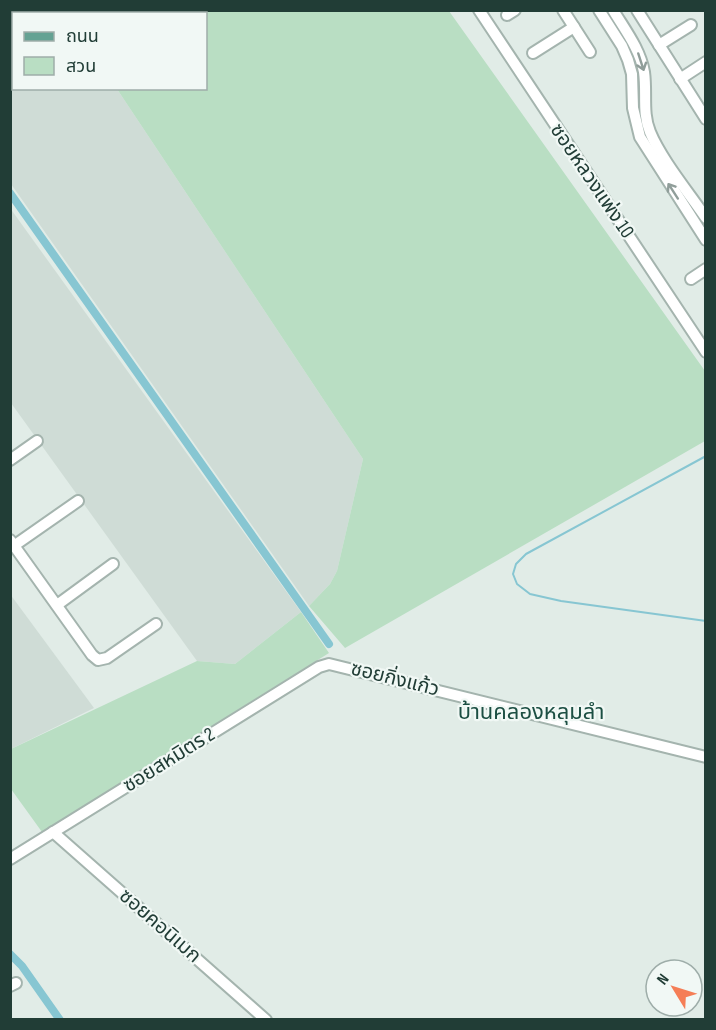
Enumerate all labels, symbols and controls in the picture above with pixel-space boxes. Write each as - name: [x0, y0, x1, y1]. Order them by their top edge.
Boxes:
- legend: [12, 12, 207, 90]
- text: ถนน: [66, 26, 99, 47]
- one-way arrow: [636, 52, 647, 71]
- text: สวน: [66, 56, 96, 77]
- street label: ซอยหลวงแพ่ง 10: [545, 119, 639, 243]
- one-way arrow: [667, 183, 679, 200]
- street label: ซอยกิ่งแก้ว: [348, 655, 442, 702]
- district label: บ้านคลองหลุมลำ: [458, 699, 604, 726]
- street label: ซอยสหมิตร 2: [119, 722, 219, 798]
- street label: ซอยคอนิเมก: [114, 884, 206, 968]
- north arrow: [644, 958, 704, 1018]
- text: N: [653, 970, 673, 989]

